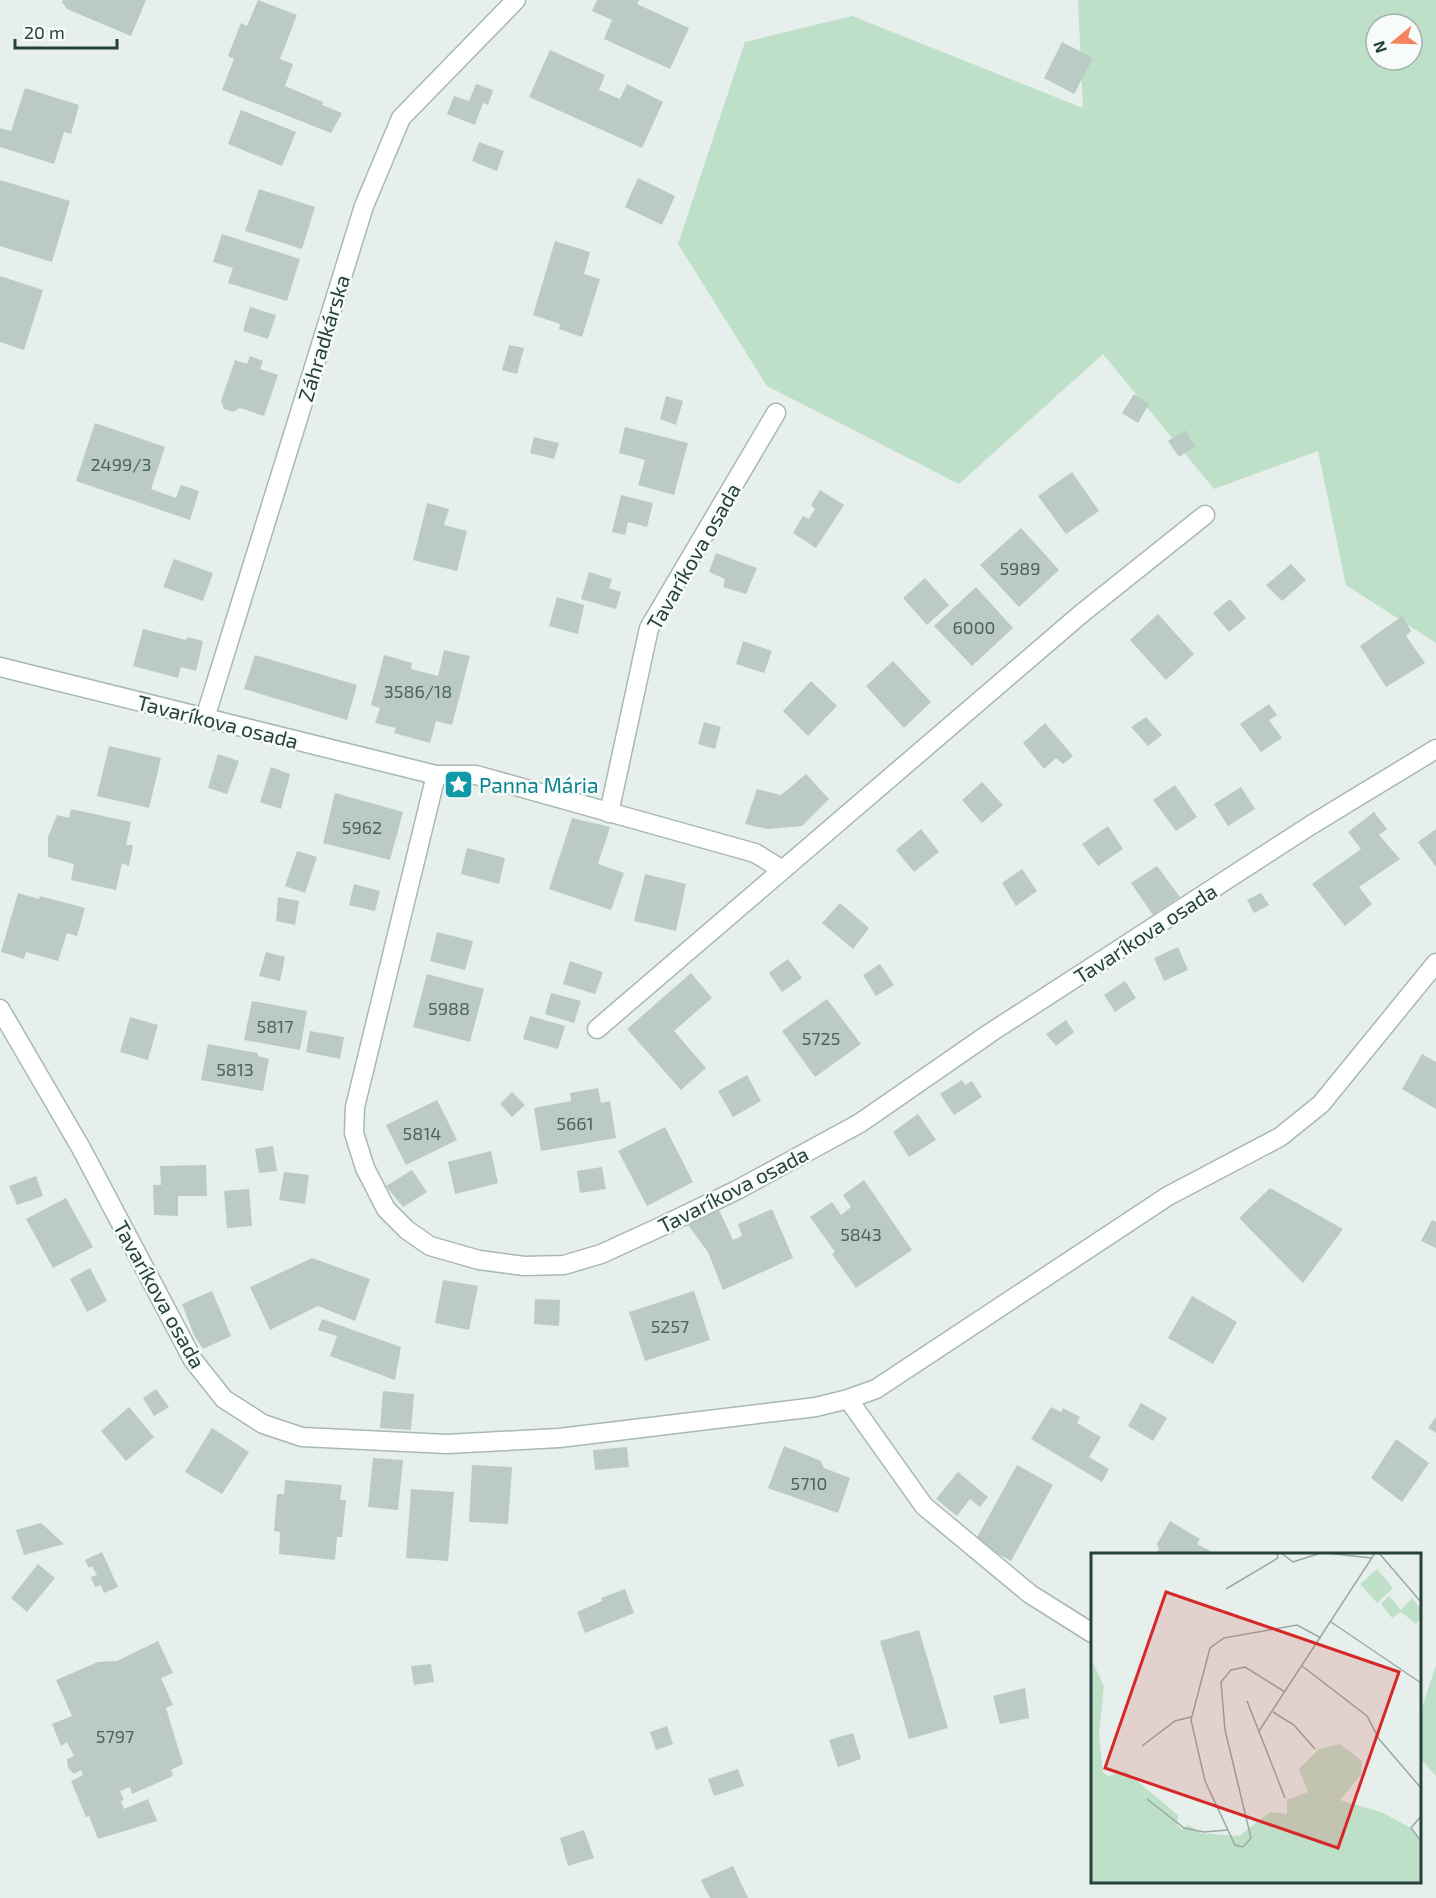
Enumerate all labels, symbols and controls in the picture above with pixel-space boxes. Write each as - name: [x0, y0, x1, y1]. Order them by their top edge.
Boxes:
- scale bar: [15, 12, 117, 50]
- north arrow: [1364, 12, 1424, 72]
- text: 20 m: [24, 21, 65, 43]
- text: N: [1368, 38, 1390, 56]
- street label: Záhradkárska: [292, 272, 354, 404]
- house number: 2499/3: [90, 453, 152, 475]
- street label: Tavaríkova osada: [641, 478, 745, 634]
- house number: 5989: [999, 557, 1041, 579]
- house number: 6000: [953, 616, 995, 638]
- house number: 3586/18: [384, 680, 452, 702]
- street label: Tavaríkova osada: [135, 689, 301, 753]
- place icon: Panna Mária: [442, 768, 474, 800]
- place label: Panna Mária: [479, 772, 599, 797]
- house number: 5962: [342, 816, 382, 838]
- street label: Tavaríkova osada: [1069, 878, 1221, 988]
- house number: 5988: [428, 997, 470, 1019]
- house number: 5817: [257, 1015, 293, 1037]
- house number: 5725: [802, 1027, 840, 1049]
- house number: 5813: [216, 1058, 254, 1080]
- house number: 5661: [556, 1112, 594, 1134]
- house number: 5814: [403, 1122, 441, 1144]
- street label: Tavaríkova osada: [654, 1140, 812, 1238]
- street label: Tavaríkova osada: [109, 1216, 211, 1372]
- house number: 5843: [840, 1223, 882, 1245]
- house number: 5257: [651, 1315, 689, 1337]
- house number: 5710: [791, 1472, 827, 1494]
- inset map: [1091, 1553, 1421, 1883]
- house number: 5797: [96, 1725, 134, 1747]

